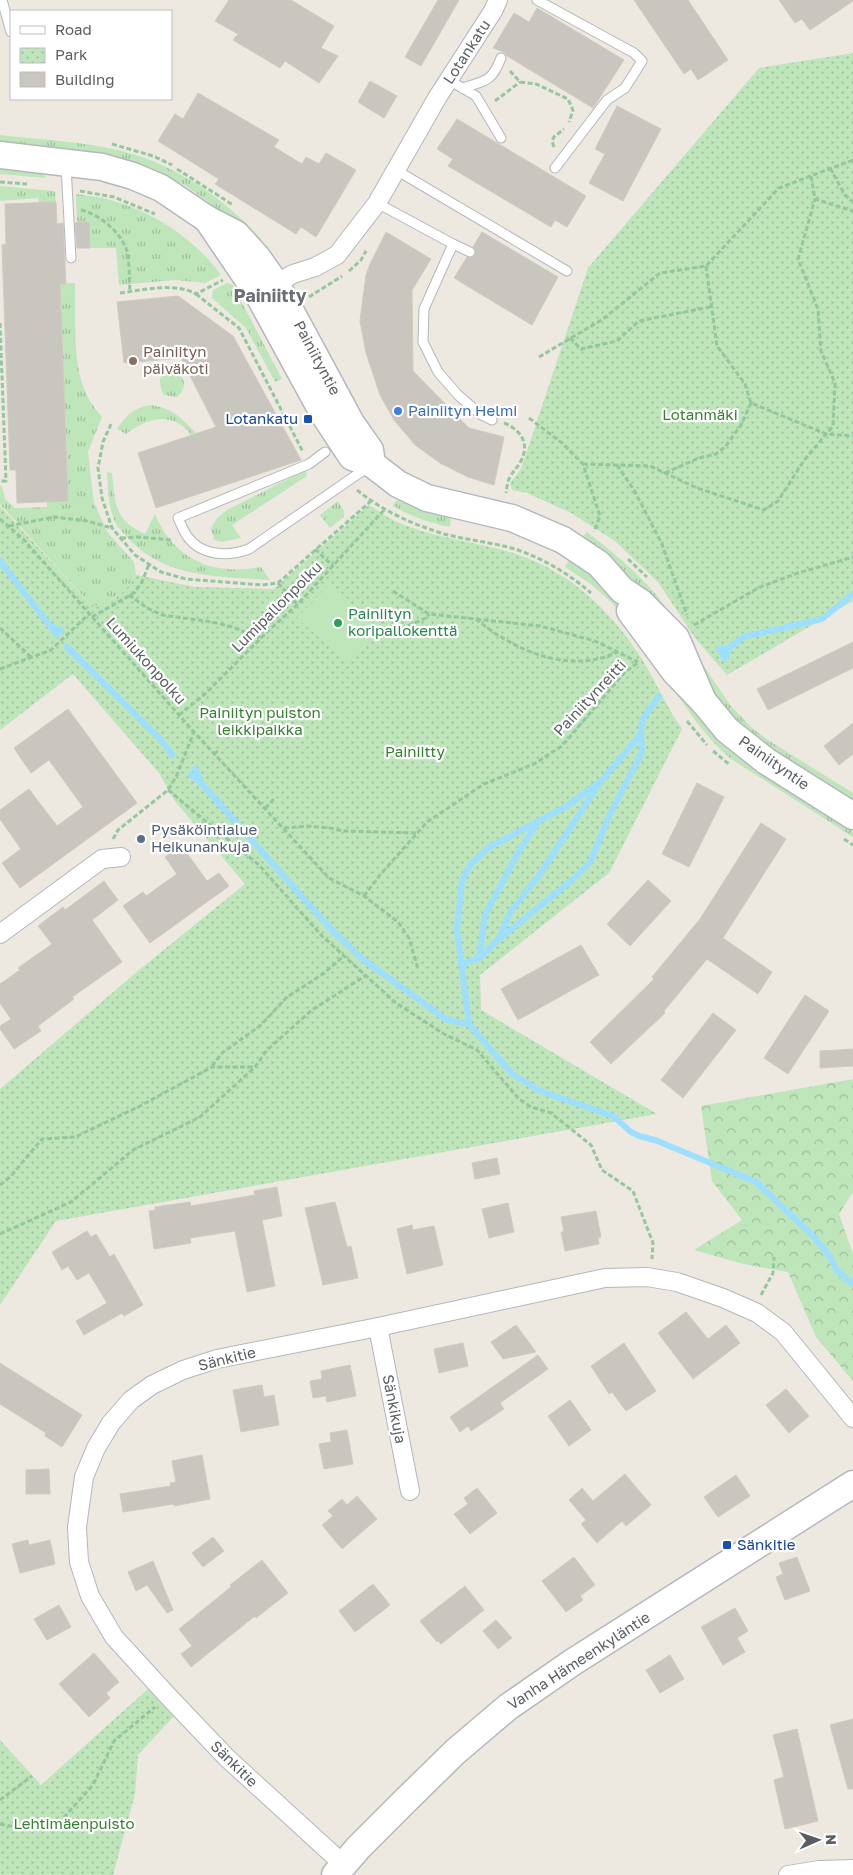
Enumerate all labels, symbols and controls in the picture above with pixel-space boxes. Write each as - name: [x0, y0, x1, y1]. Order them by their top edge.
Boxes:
- legend: [10, 10, 172, 100]
- street label: Lotankatu: [439, 16, 494, 87]
- text: Road: [55, 20, 92, 38]
- text: Park: [55, 45, 88, 63]
- text: Building: [55, 70, 115, 88]
- district label: Painiitty: [233, 284, 307, 306]
- street label: Painiityntie: [291, 317, 345, 398]
- place label: Painiityn päiväkoti: [143, 342, 209, 377]
- marker: Painiityn päiväkoti: [127, 355, 139, 367]
- place label: Painiityn Helmi: [408, 401, 517, 419]
- marker: Painiityn Helmi: [392, 405, 404, 417]
- park label: Lotanmäki: [662, 405, 738, 423]
- place label: Lotankatu: [225, 409, 298, 427]
- marker: Lotankatu: [302, 413, 314, 425]
- street label: Lumipallonpolku: [227, 557, 325, 655]
- place label: Painiityn koripallokenttä: [348, 604, 457, 639]
- street label: Lumiukonpolku: [103, 613, 190, 707]
- marker: Painiityn koripallokenttä: [332, 617, 344, 629]
- street label: Painiitynreitti: [549, 655, 629, 739]
- park label: Painiityn puiston leikkipaikka: [199, 703, 321, 738]
- street label: Painiityntie: [736, 731, 814, 793]
- park label: Painiitty: [385, 742, 446, 760]
- place label: Pysäköintialue Heikunankuja: [151, 820, 258, 855]
- marker: Pysäköintialue Heikunankuja: [135, 833, 147, 845]
- street label: Sänkitie: [196, 1342, 258, 1374]
- street label: Sänkikuja: [379, 1373, 410, 1445]
- place label: Sänkitie: [737, 1535, 796, 1553]
- marker: Sänkitie: [721, 1539, 733, 1551]
- street label: Vanha Hämeenkyläntie: [504, 1607, 653, 1713]
- street label: Sänkitie: [207, 1736, 262, 1790]
- park label: Lehtimäenpuisto: [13, 1814, 135, 1832]
- north arrow: [793, 1815, 843, 1865]
- text: N: [823, 1834, 840, 1845]

